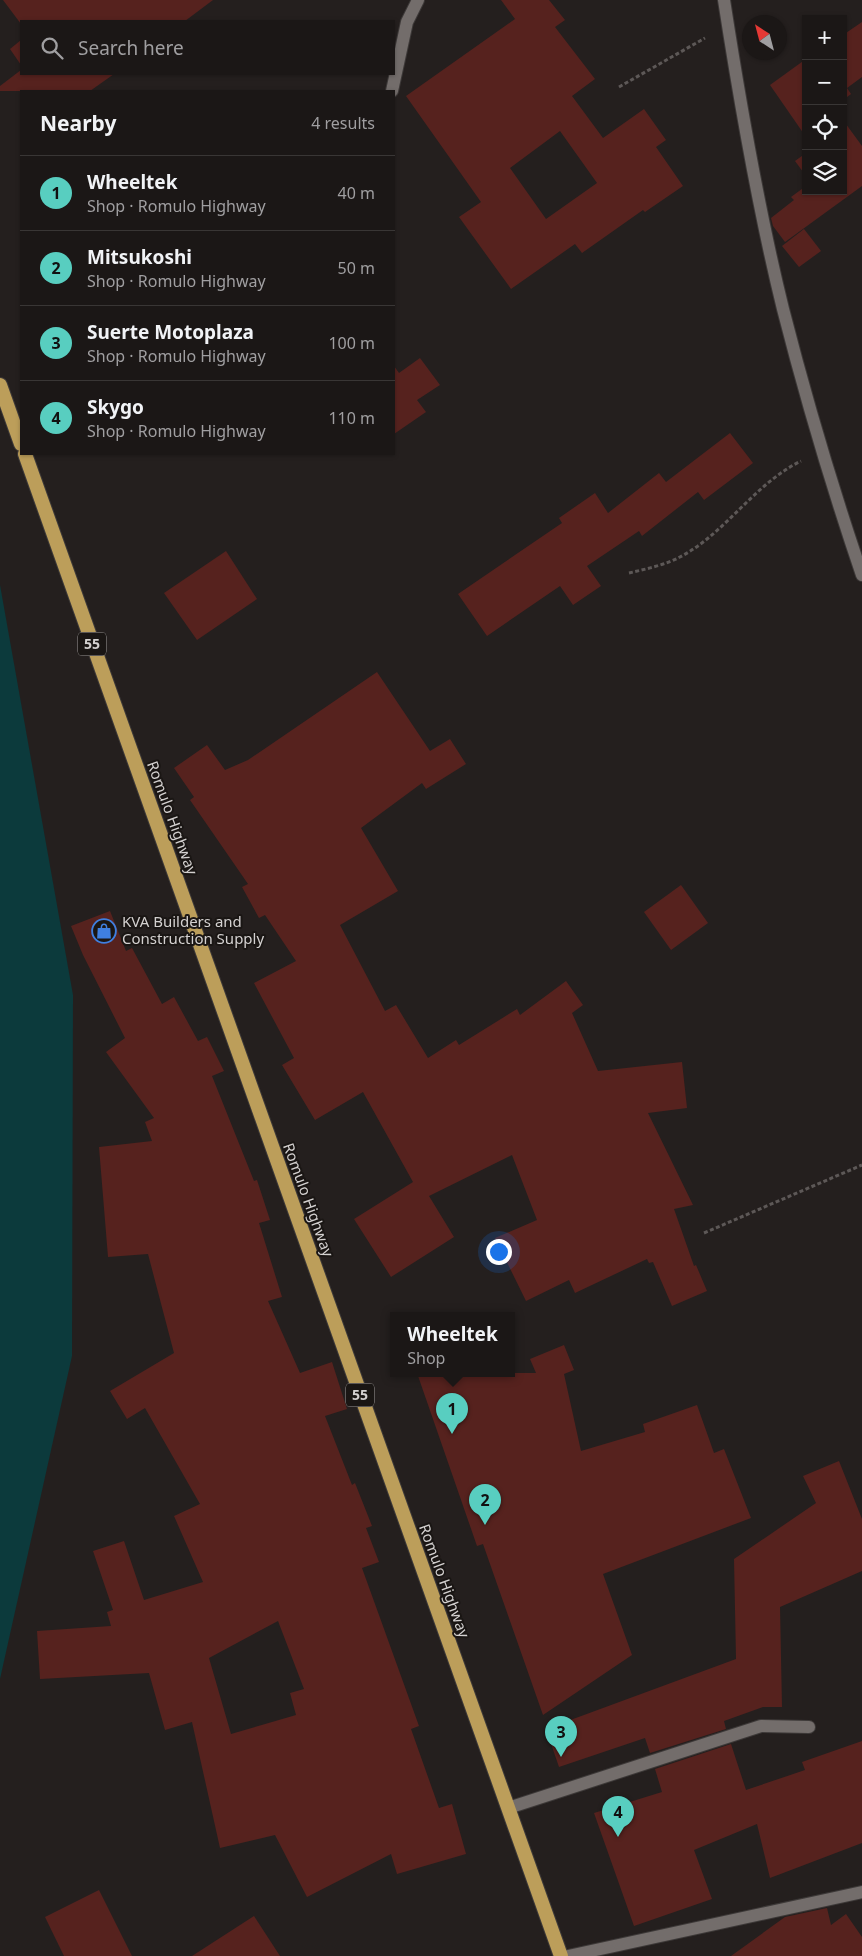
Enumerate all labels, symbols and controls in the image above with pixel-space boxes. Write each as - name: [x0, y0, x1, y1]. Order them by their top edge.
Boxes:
- north arrow: [742, 15, 787, 60]
- map controls: [802, 15, 847, 195]
- button: +: [802, 15, 847, 60]
- search box: [20, 20, 395, 75]
- icon: search: [38, 34, 66, 62]
- text: Search here: [78, 35, 184, 61]
- button: −: [802, 60, 847, 105]
- button: locate: [802, 105, 847, 150]
- text: Nearby: [40, 109, 116, 137]
- text: 4 results: [311, 112, 375, 134]
- button: layers: [802, 150, 847, 195]
- text: Wheeltek: [87, 169, 177, 195]
- text: 1: [51, 182, 61, 204]
- text: 40 m: [338, 182, 375, 204]
- text: Shop · Romulo Highway: [87, 195, 266, 217]
- text: Mitsukoshi: [87, 244, 192, 270]
- text: 2: [51, 257, 61, 279]
- text: 50 m: [338, 257, 375, 279]
- text: Shop · Romulo Highway: [87, 270, 266, 292]
- text: Suerte Motoplaza: [87, 319, 254, 345]
- text: 3: [51, 332, 61, 354]
- text: 100 m: [328, 332, 375, 354]
- text: Shop · Romulo Highway: [87, 345, 266, 367]
- text: Skygo: [87, 394, 144, 420]
- text: 4: [51, 407, 61, 429]
- text: 110 m: [328, 407, 375, 429]
- text: Shop · Romulo Highway: [87, 420, 266, 442]
- road number: 55: [78, 633, 106, 656]
- street label: Romulo Highway: [143, 758, 203, 878]
- place label: KVA Builders and Construction Supply: [122, 911, 264, 948]
- shop icon: KVA Builders and Construction Supply: [91, 918, 117, 944]
- street label: Romulo Highway: [279, 1140, 339, 1260]
- your location: [486, 1239, 512, 1265]
- popup: [390, 1312, 515, 1377]
- text: Wheeltek: [407, 1321, 498, 1347]
- text: Shop: [407, 1347, 445, 1369]
- road number: 55: [346, 1384, 374, 1406]
- pin: 1: [436, 1393, 468, 1434]
- pin: 2: [469, 1484, 501, 1525]
- street label: Romulo Highway: [415, 1521, 475, 1641]
- pin: 3: [545, 1716, 577, 1757]
- pin: 4: [602, 1796, 634, 1837]

